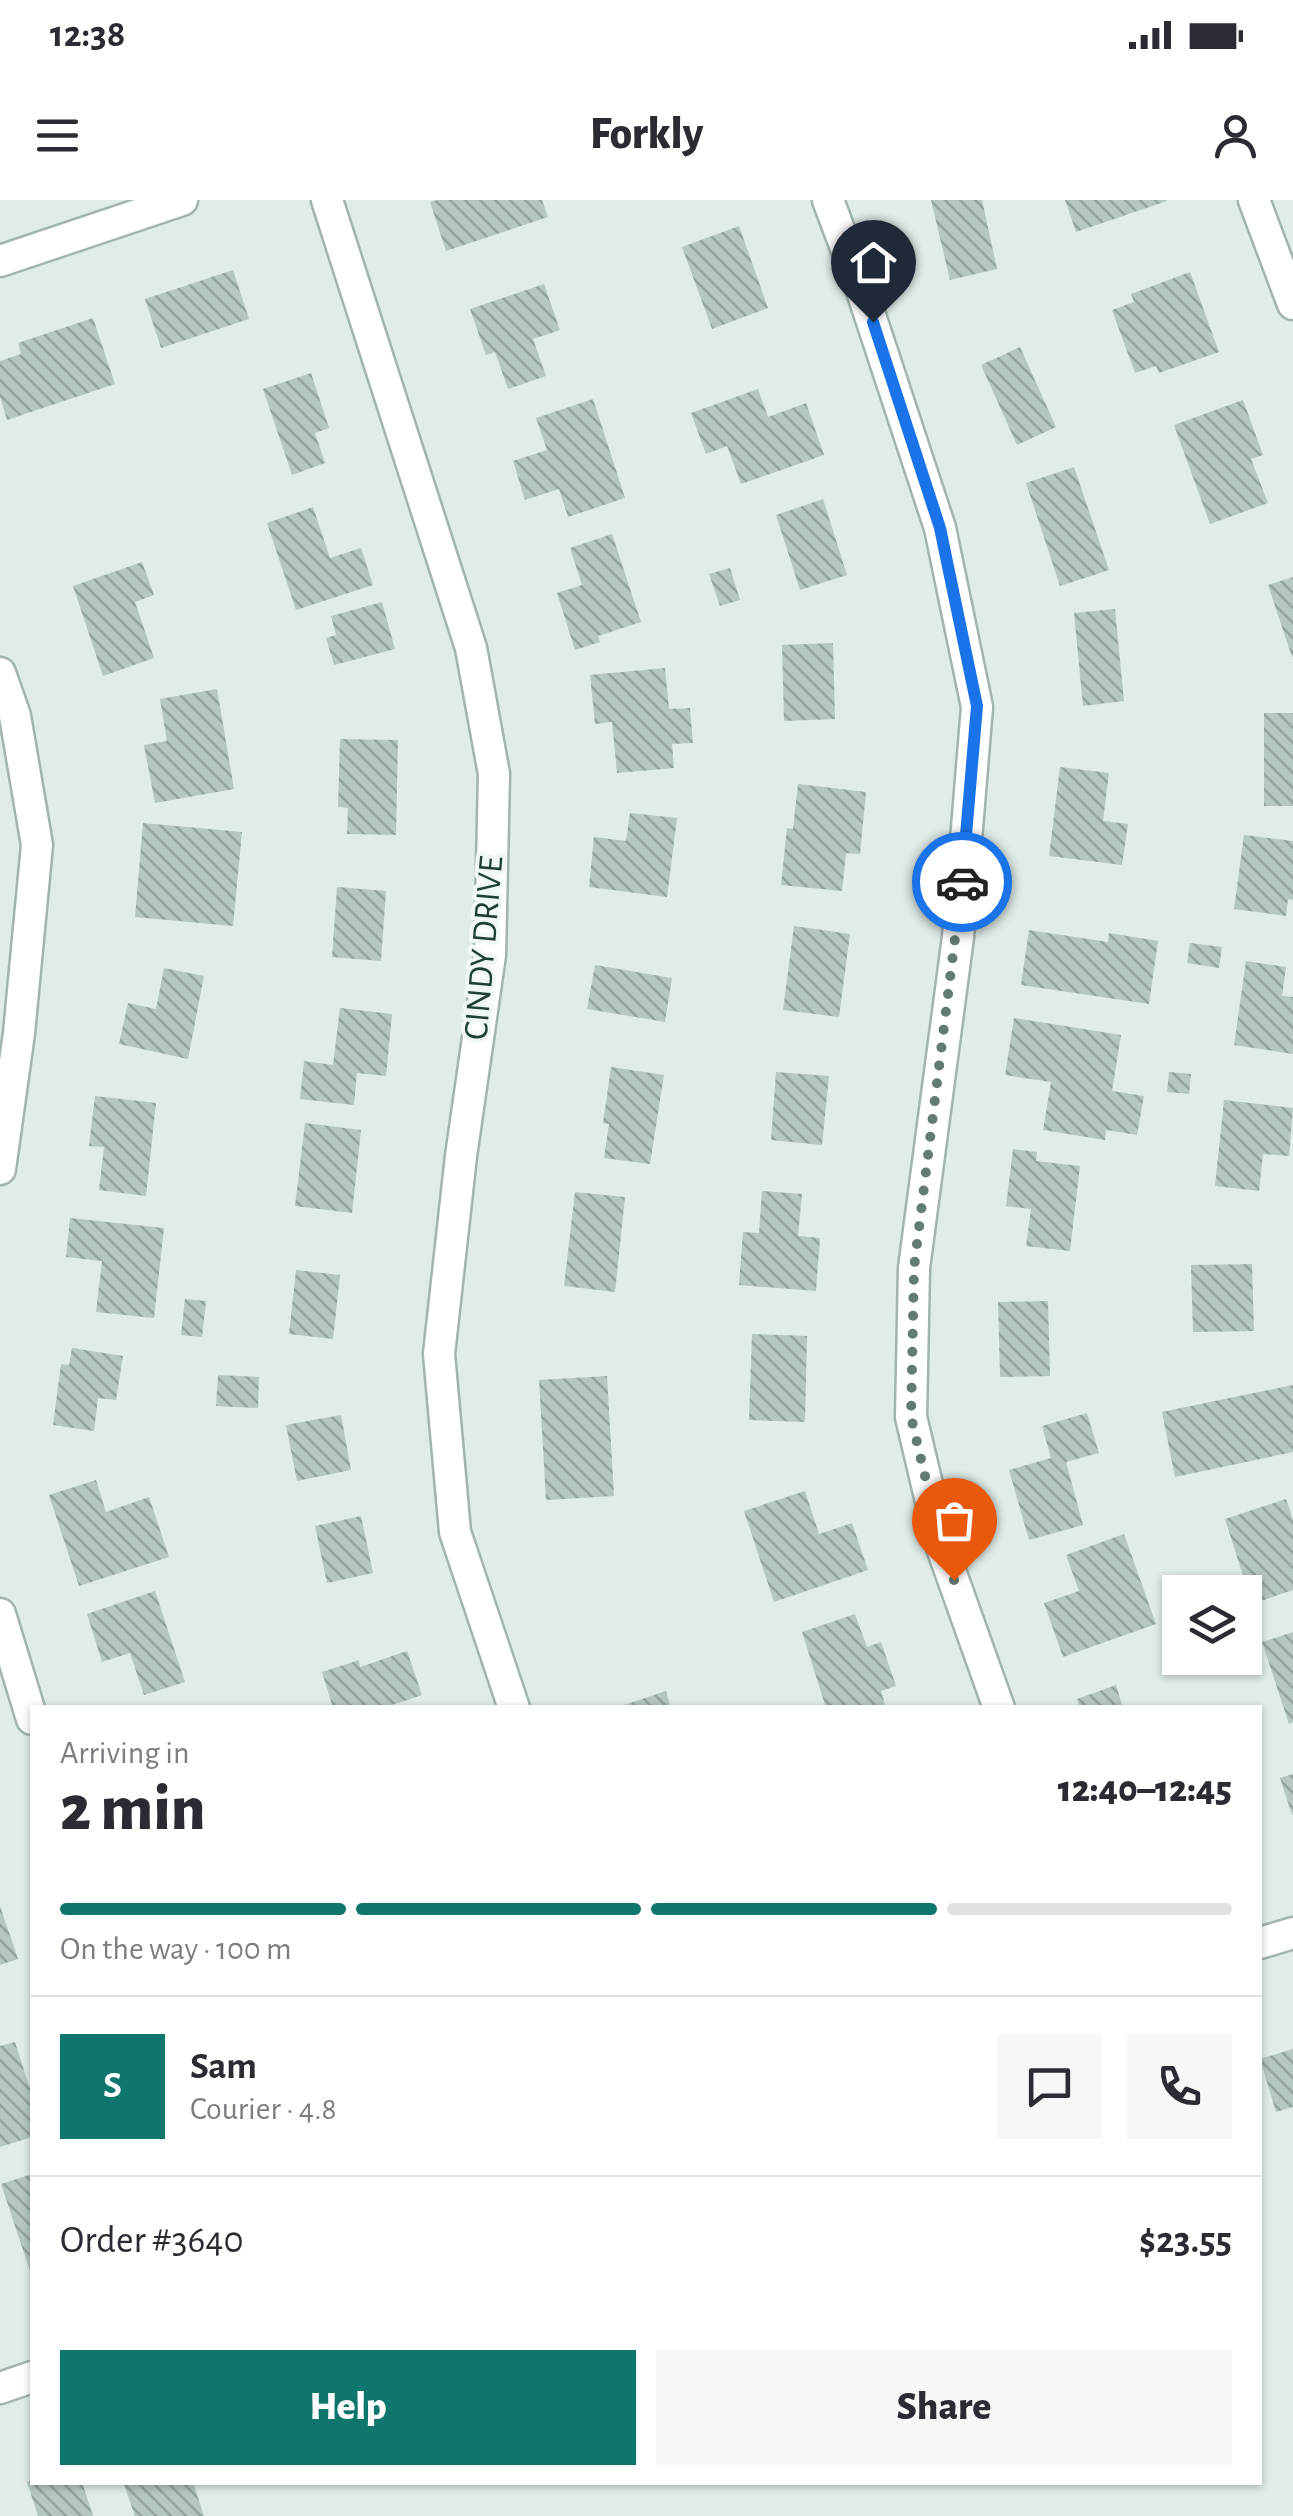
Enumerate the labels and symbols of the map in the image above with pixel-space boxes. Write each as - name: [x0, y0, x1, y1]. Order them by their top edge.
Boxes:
- pin: [831, 220, 916, 323]
- courier: [912, 832, 1012, 932]
- street label: CINDY DRIVE: [459, 854, 509, 1041]
- pin: [912, 1478, 997, 1581]

